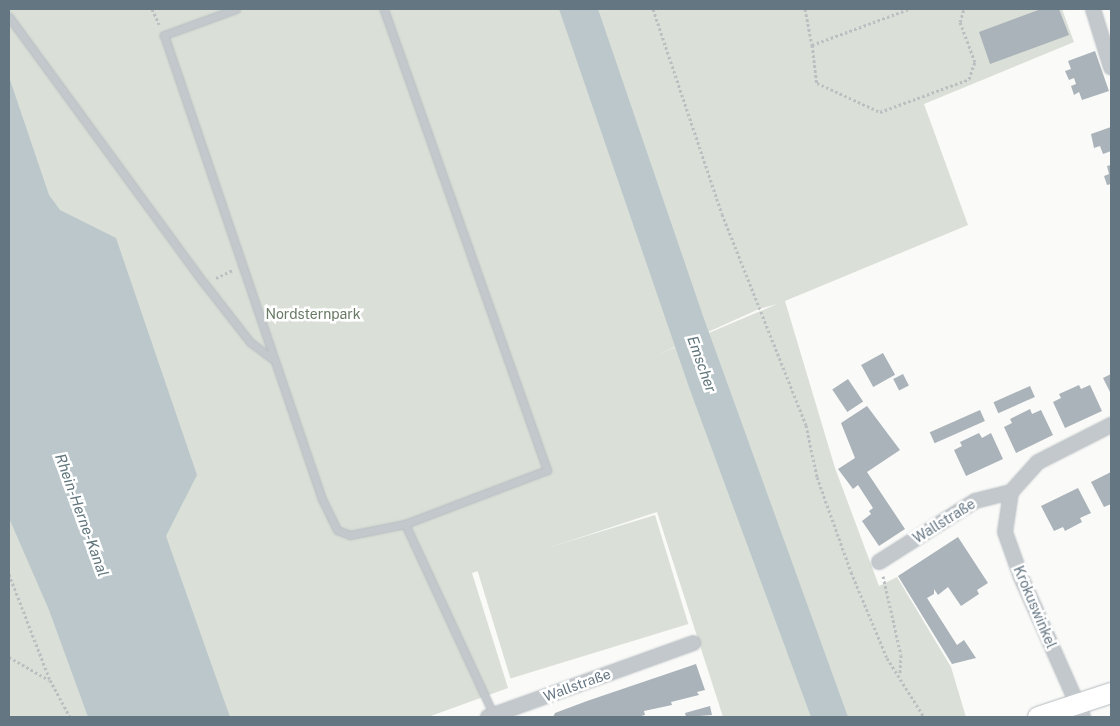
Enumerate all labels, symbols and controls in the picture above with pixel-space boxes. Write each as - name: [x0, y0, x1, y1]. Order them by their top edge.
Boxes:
- park label: Nordsternpark: [265, 306, 361, 322]
- water label: Emscher: [684, 333, 720, 395]
- water label: Rhein-Herne-Kanal: [51, 451, 113, 579]
- street label: Wallstraße: [910, 495, 978, 547]
- street label: Krokuswinkel: [1010, 563, 1060, 651]
- street label: Wallstraße: [541, 665, 613, 705]

